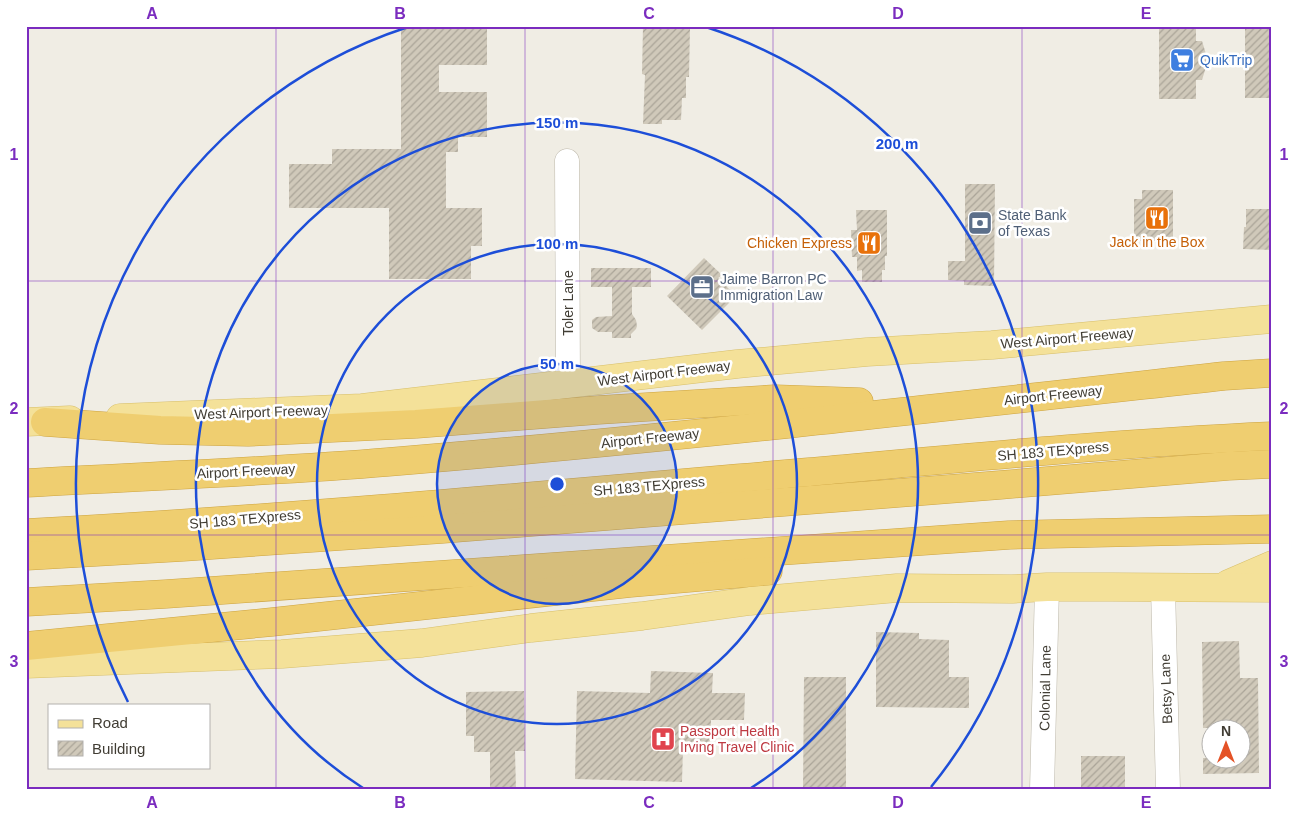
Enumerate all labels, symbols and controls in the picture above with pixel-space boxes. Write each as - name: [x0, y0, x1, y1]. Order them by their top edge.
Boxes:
- text: A: [146, 5, 158, 22]
- text: B: [394, 5, 406, 22]
- text: C: [643, 5, 655, 22]
- text: D: [892, 5, 904, 22]
- text: E: [1141, 5, 1152, 22]
- supermarket icon: QuikTrip: [1169, 47, 1195, 73]
- place label: QuikTrip: [1200, 52, 1253, 68]
- text: 150 m: [536, 114, 578, 131]
- text: 200 m: [876, 135, 918, 152]
- text: 1: [10, 146, 19, 163]
- text: 1: [1280, 146, 1289, 163]
- restaurant icon: Jack in the Box: [1144, 205, 1170, 231]
- place label: State Bank of Texas: [998, 207, 1067, 239]
- bank icon: State Bank of Texas: [967, 210, 993, 236]
- restaurant icon: Chicken Express: [856, 230, 882, 256]
- place label: Jack in the Box: [1110, 234, 1204, 250]
- text: 100 m: [536, 235, 578, 252]
- place label: Chicken Express: [747, 235, 852, 251]
- street label: Toler Lane: [560, 270, 576, 336]
- place label: Jaime Barron PC Immigration Law: [720, 271, 827, 303]
- office icon: Jaime Barron PC Immigration Law: [689, 274, 715, 300]
- street label: West Airport Freeway: [1000, 324, 1134, 352]
- text: 50 m: [540, 355, 574, 372]
- street label: West Airport Freeway: [597, 357, 731, 389]
- street label: Airport Freeway: [1003, 382, 1103, 408]
- text: 2: [10, 400, 19, 417]
- text: 2: [1280, 400, 1289, 417]
- street label: West Airport Freeway: [194, 402, 328, 422]
- street label: Airport Freeway: [600, 425, 700, 451]
- street label: SH 183 TEXpress: [997, 438, 1109, 464]
- street label: Airport Freeway: [196, 460, 296, 482]
- street label: SH 183 TEXpress: [593, 473, 705, 499]
- centre of rings: [548, 475, 566, 493]
- street label: SH 183 TEXpress: [189, 506, 301, 532]
- street label: Colonial Lane: [1036, 645, 1054, 731]
- text: 3: [10, 653, 19, 670]
- text: 3: [1280, 653, 1289, 670]
- street label: Betsy Lane: [1157, 654, 1175, 724]
- legend: [48, 704, 210, 768]
- text: Road: [92, 714, 128, 731]
- north arrow: [1200, 718, 1250, 768]
- place label: Passport Health Irving Travel Clinic: [680, 723, 794, 755]
- text: N: [1221, 723, 1231, 739]
- hospital icon: Passport Health Irving Travel Clinic: [650, 726, 676, 752]
- text: Building: [92, 740, 145, 757]
- text: A: [146, 794, 158, 811]
- text: B: [394, 794, 406, 811]
- text: C: [643, 794, 655, 811]
- text: D: [892, 794, 904, 811]
- text: E: [1141, 794, 1152, 811]

